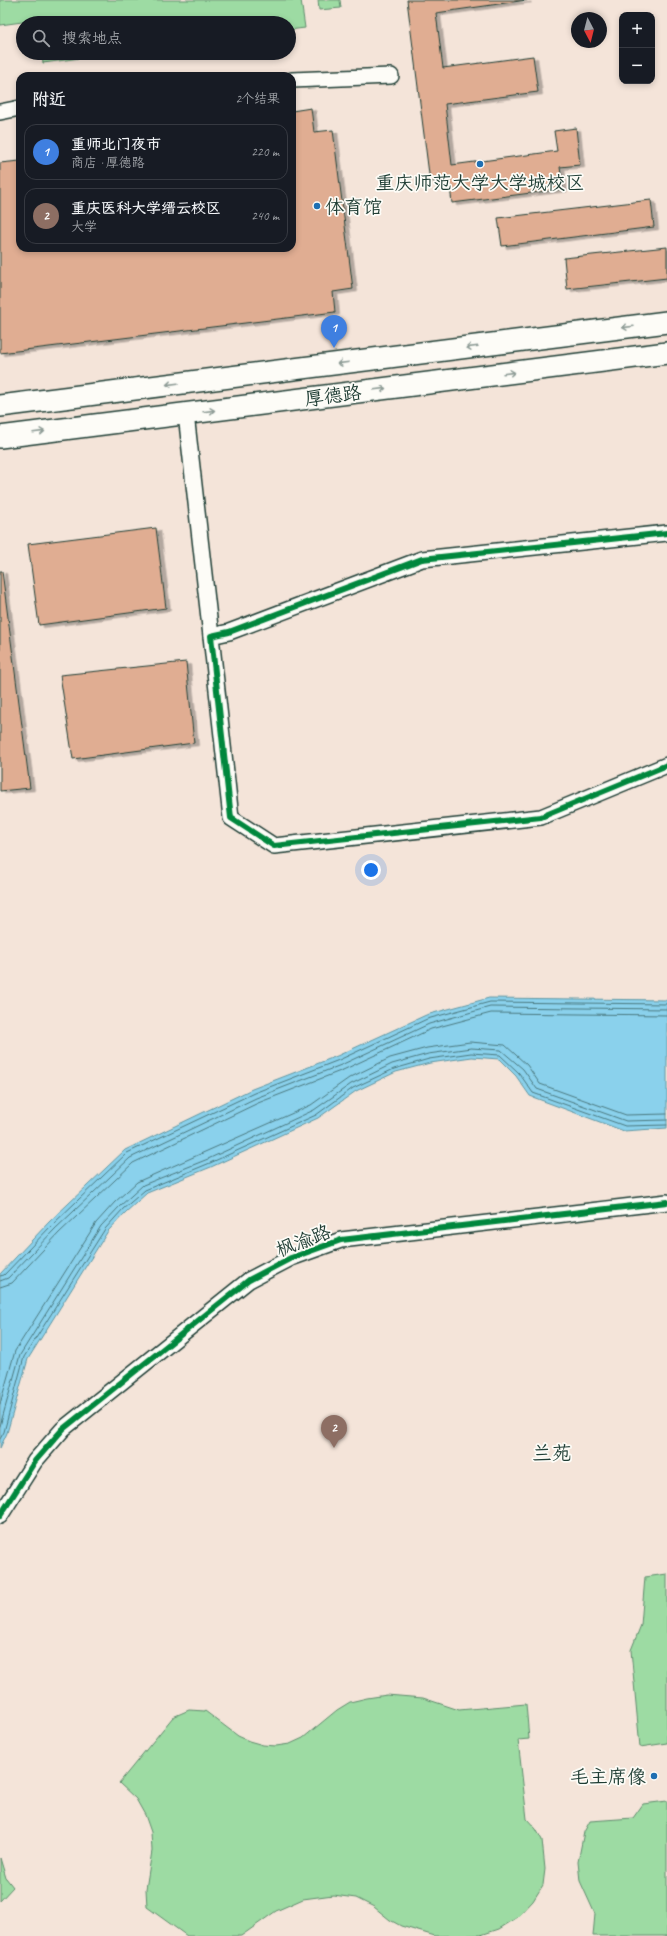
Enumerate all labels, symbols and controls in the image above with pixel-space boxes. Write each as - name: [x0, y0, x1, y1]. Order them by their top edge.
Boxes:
- north arrow: [571, 12, 607, 48]
- map controls: [619, 12, 655, 84]
- button: +: [619, 12, 655, 48]
- search box: [16, 16, 296, 60]
- icon: search: [30, 27, 52, 49]
- text: 搜索地点: [62, 29, 122, 48]
- button: −: [619, 48, 655, 84]
- text: 附近: [32, 89, 66, 110]
- text: 2个结果: [235, 91, 280, 107]
- text: 重师北门夜市: [71, 135, 161, 154]
- text: 1: [43, 144, 49, 160]
- text: 220 m: [251, 144, 279, 160]
- text: 商店 · 厚德路: [71, 155, 145, 171]
- marker: 重庆师范大学大学城校区: [475, 159, 485, 169]
- place label: 重庆师范大学大学城校区: [375, 171, 585, 195]
- place label: 体育馆: [325, 195, 382, 219]
- text: 重庆医科大学缙云校区: [71, 199, 221, 218]
- marker: 体育馆: [312, 201, 322, 211]
- text: 2: [43, 208, 49, 224]
- text: 240 m: [251, 208, 279, 224]
- text: 大学: [71, 219, 97, 235]
- pin: 1: [321, 315, 347, 348]
- one-way arrow: [622, 323, 635, 331]
- one-way arrow: [466, 343, 479, 351]
- one-way arrow: [337, 359, 350, 367]
- one-way arrow: [502, 369, 515, 377]
- one-way arrow: [166, 381, 179, 388]
- street label: 厚德路: [303, 381, 363, 411]
- one-way arrow: [373, 385, 386, 393]
- one-way arrow: [202, 407, 215, 415]
- one-way arrow: [32, 428, 45, 436]
- your location: [361, 860, 381, 880]
- street label: 枫渝路: [272, 1220, 334, 1262]
- pin: 2: [321, 1415, 347, 1448]
- district label: 兰苑: [532, 1441, 572, 1466]
- place label: 毛主席像: [570, 1765, 646, 1789]
- marker: 毛主席像: [649, 1771, 659, 1781]

